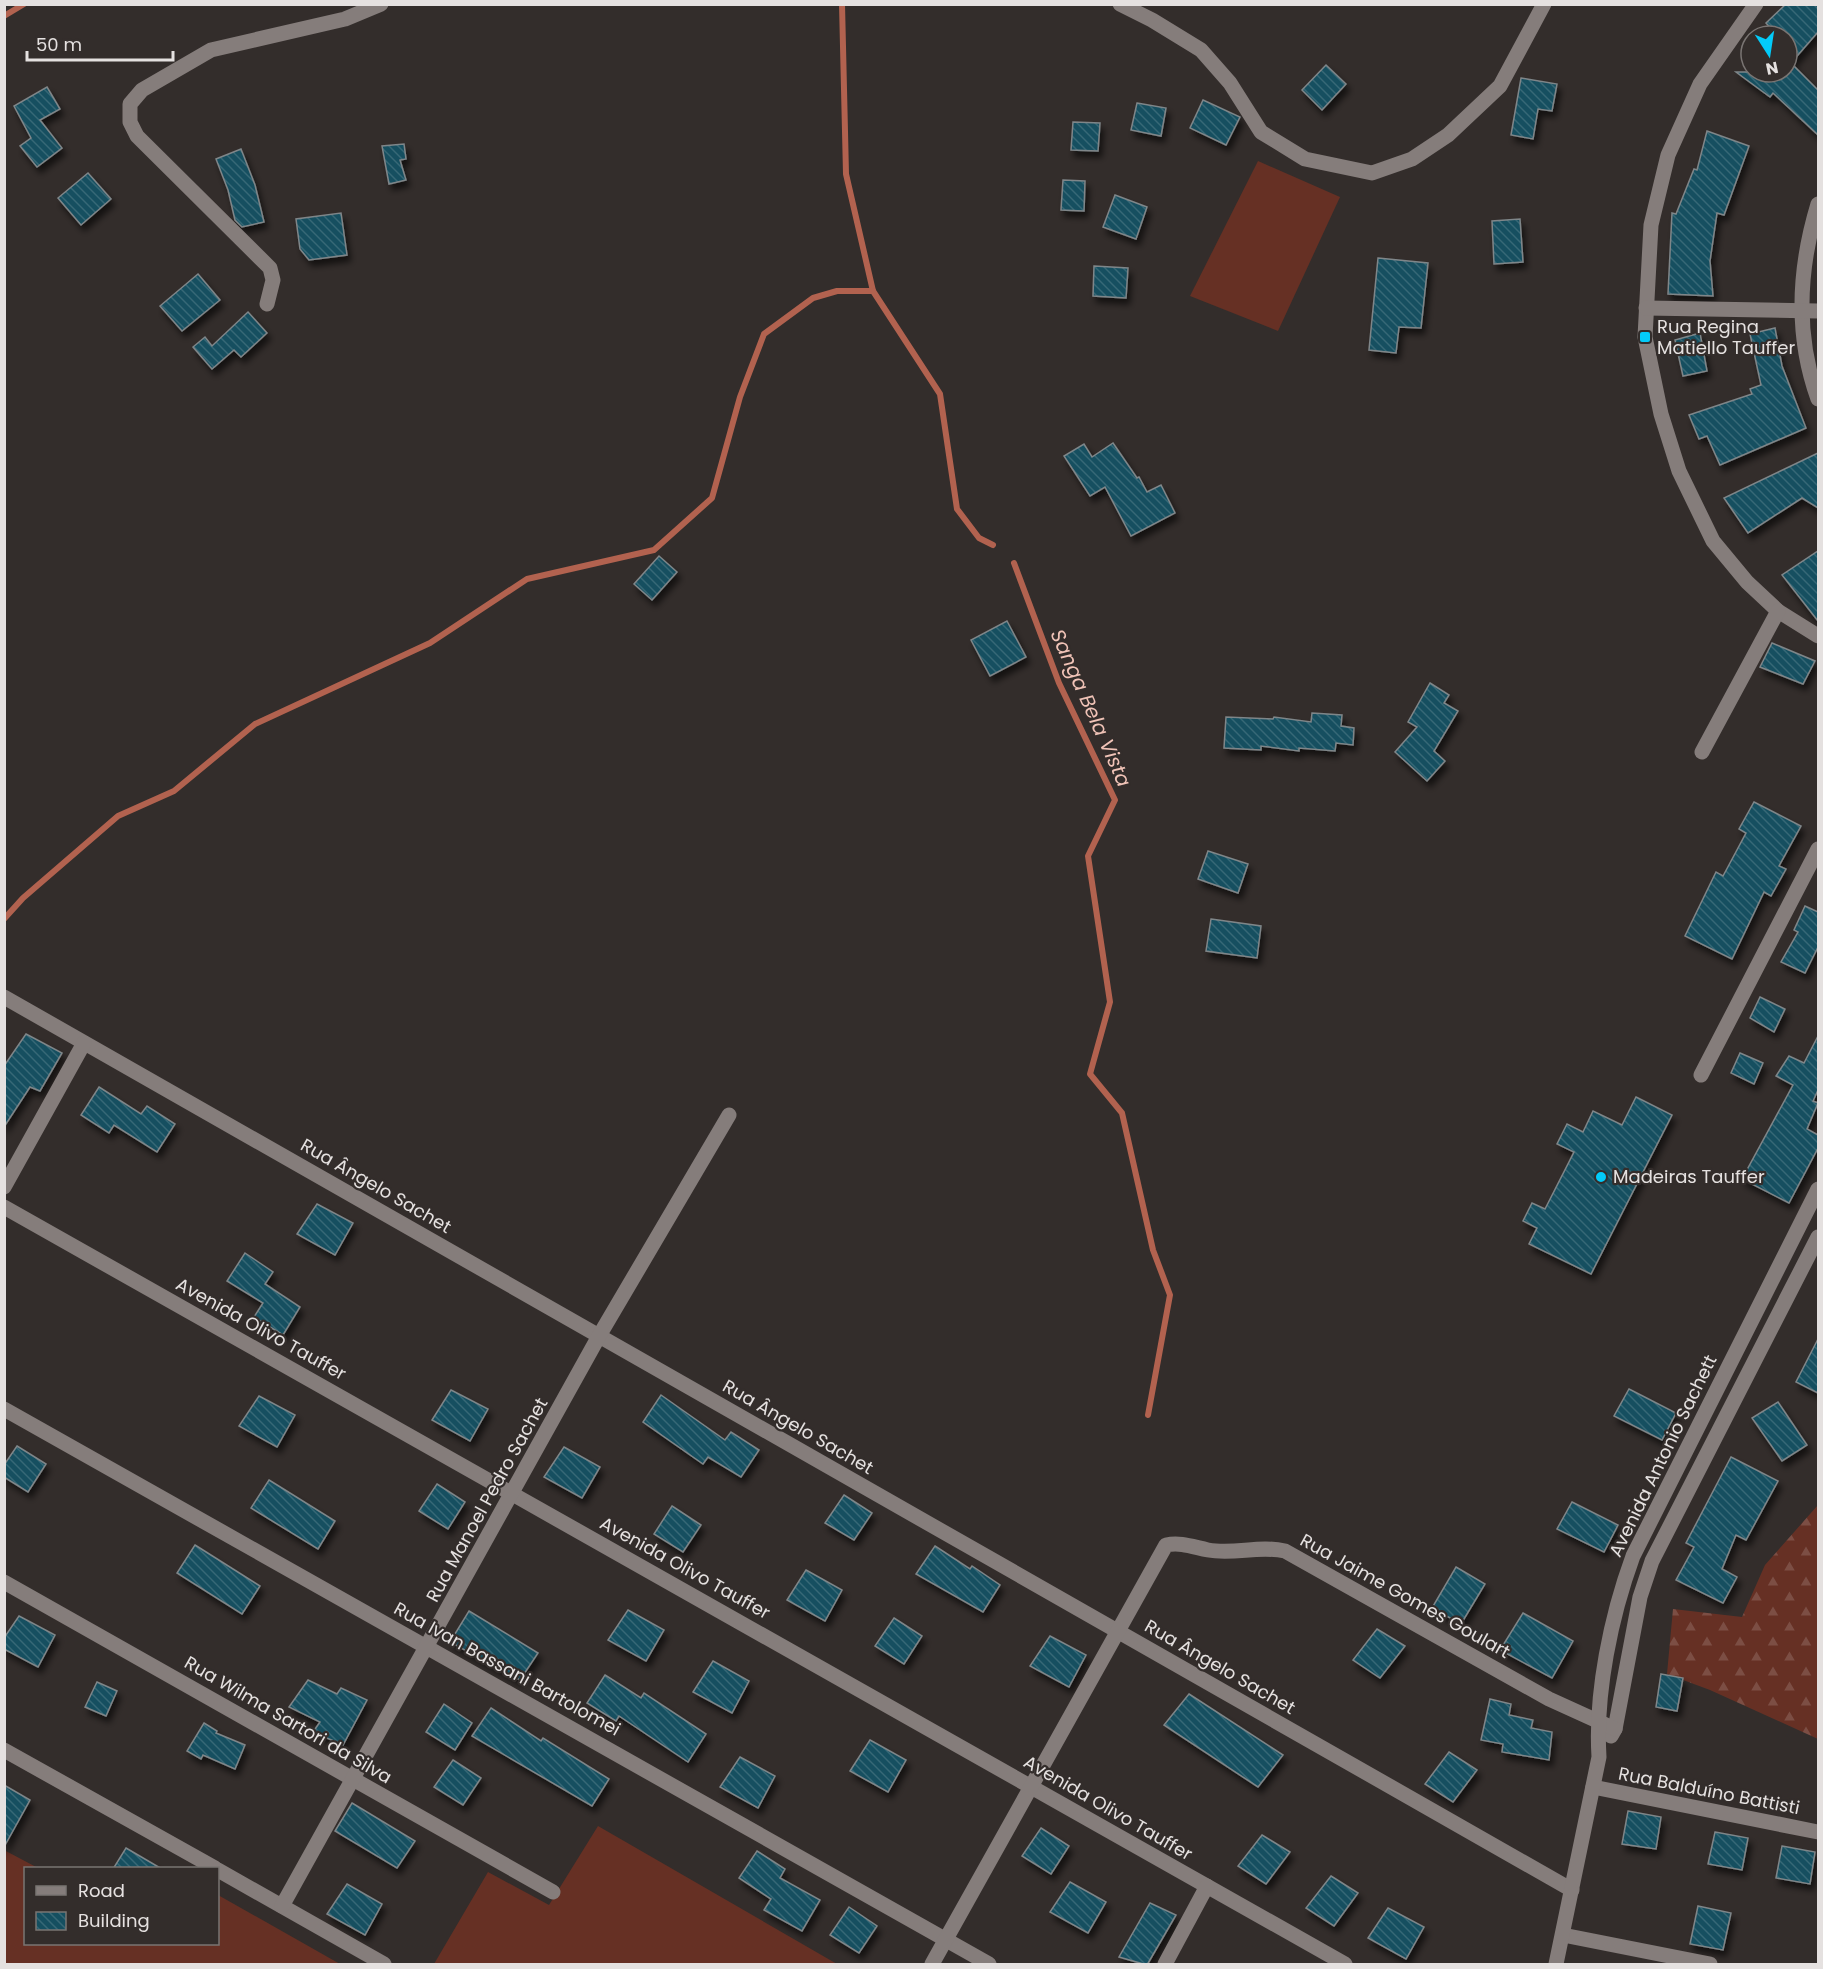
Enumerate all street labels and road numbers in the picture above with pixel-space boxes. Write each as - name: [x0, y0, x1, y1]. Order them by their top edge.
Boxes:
- street label: Rua Ângelo Sachet: [296, 1132, 456, 1239]
- street label: Avenida Olivo Tauffer: [172, 1271, 351, 1386]
- street label: Avenida Antonio Sachett: [1603, 1351, 1722, 1561]
- street label: Rua Ângelo Sachet: [718, 1373, 878, 1480]
- street label: Rua Manoel Pedro Sachet: [420, 1393, 553, 1606]
- street label: Avenida Olivo Tauffer: [596, 1510, 775, 1625]
- street label: Rua Jaime Gomes Goulart: [1296, 1527, 1515, 1664]
- street label: Rua Ivan Bassani Bartolomei: [389, 1596, 625, 1741]
- street label: Rua Ângelo Sachet: [1140, 1613, 1300, 1720]
- street label: Rua Wilma Sartori da Silva: [180, 1650, 397, 1789]
- street label: Avenida Olivo Tauffer: [1019, 1749, 1197, 1866]
- street label: Rua Balduíno Battisti: [1616, 1761, 1802, 1820]

